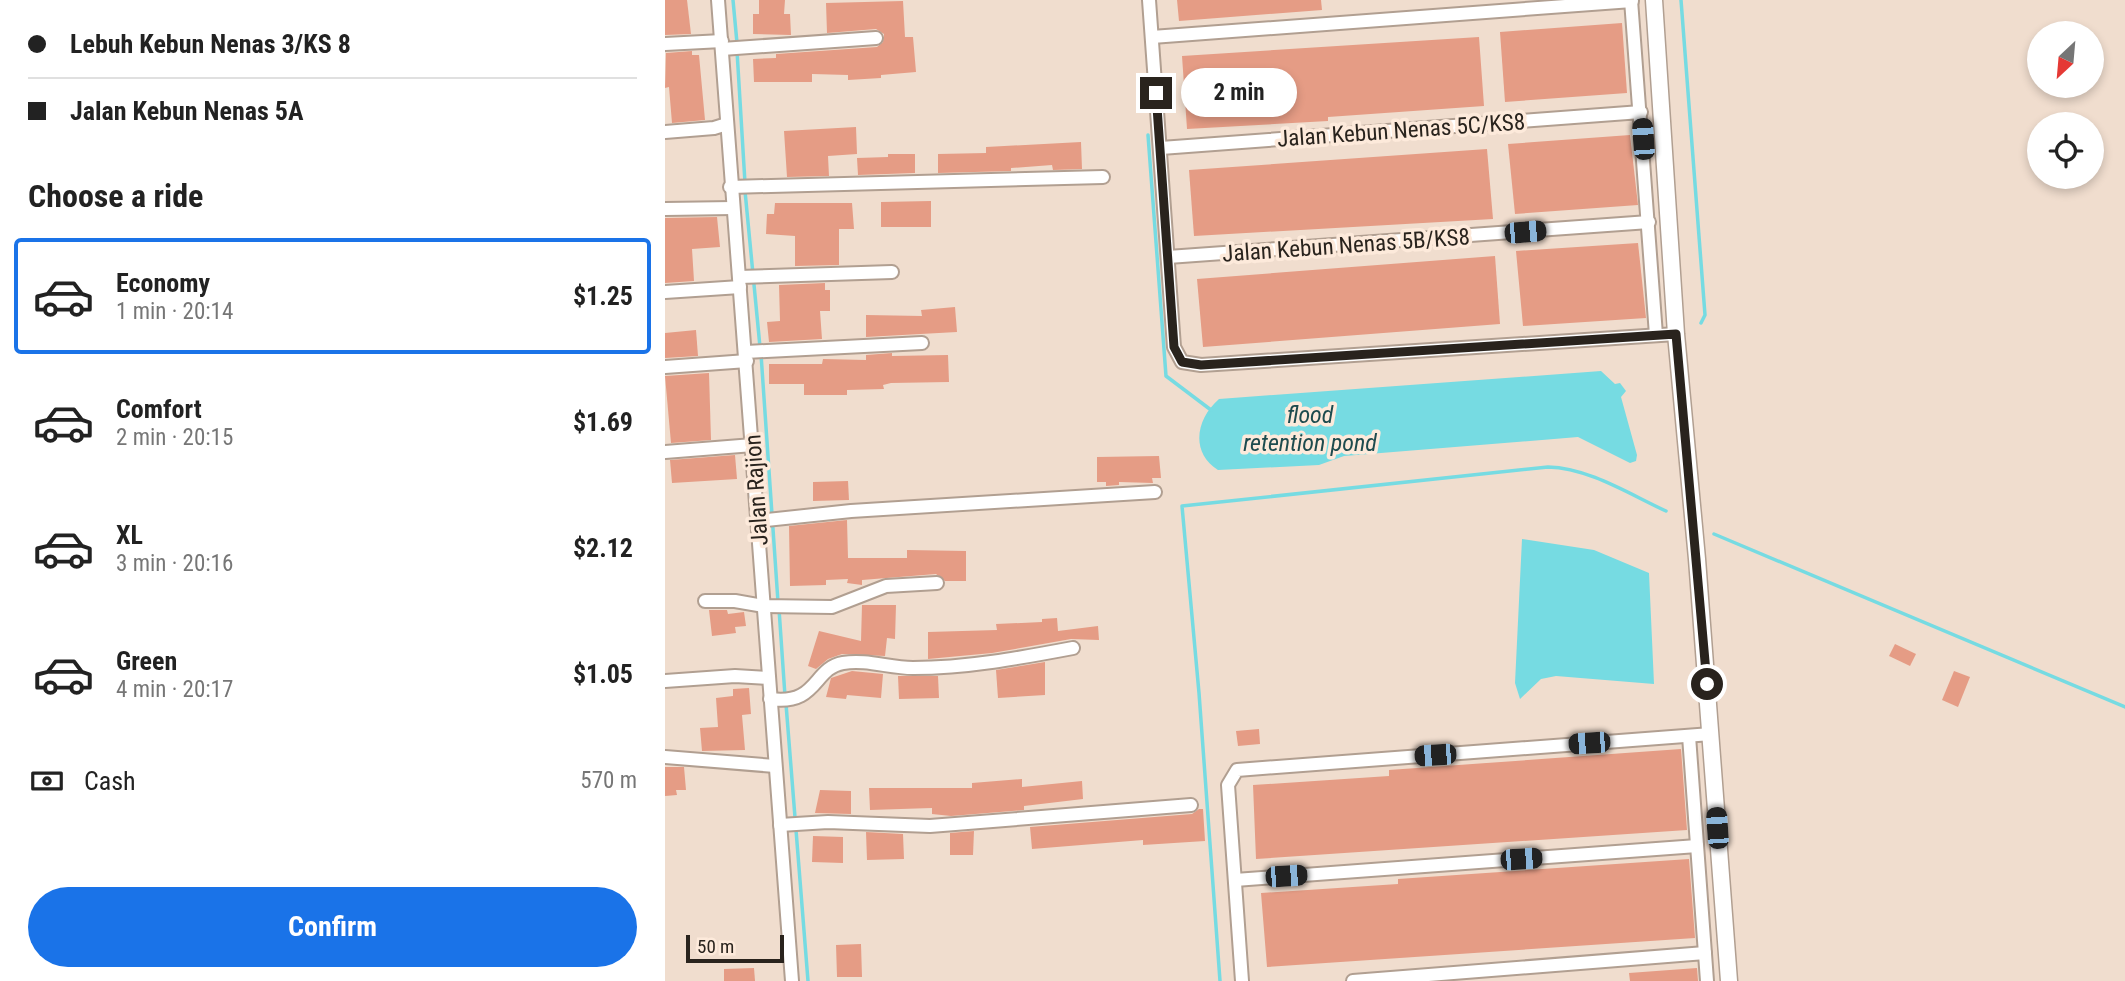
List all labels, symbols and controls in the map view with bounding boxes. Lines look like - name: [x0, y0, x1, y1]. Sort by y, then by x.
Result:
- north arrow: [2027, 21, 2103, 98]
- map controls: [2027, 21, 2104, 189]
- text: Lebuh Kebun Nenas 3/KS 8: [70, 29, 351, 59]
- callout: 2 min: [1181, 68, 1296, 118]
- route end: [1140, 77, 1172, 109]
- text: 2 min: [1213, 79, 1265, 106]
- text: Jalan Kebun Nenas 5A: [70, 96, 303, 126]
- street label: Jalan Kebun Nenas 5C/KS8: [1276, 108, 1526, 153]
- button: locate: [2027, 112, 2104, 189]
- car: [1632, 117, 1655, 161]
- text: Choose a ride: [28, 177, 203, 215]
- car: [1504, 220, 1547, 244]
- street label: Jalan Kebun Nenas 5B/KS8: [1221, 223, 1471, 268]
- icon: car: [32, 265, 95, 328]
- text: Economy: [116, 268, 210, 298]
- text: $1.25: [573, 281, 633, 311]
- text: 1 min · 20:14: [116, 298, 233, 325]
- icon: car: [32, 391, 95, 454]
- text: Comfort: [116, 394, 202, 424]
- water label: flood retention pond: [1243, 401, 1377, 457]
- text: $1.69: [573, 407, 633, 437]
- text: 2 min · 20:15: [116, 424, 233, 451]
- street label: Jalan Rajion: [739, 434, 774, 546]
- icon: car: [32, 517, 95, 580]
- text: XL: [116, 520, 143, 550]
- text: $2.12: [573, 533, 633, 563]
- text: 3 min · 20:16: [116, 550, 233, 577]
- icon: car: [32, 643, 95, 706]
- text: Green: [116, 646, 177, 676]
- text: $1.05: [573, 659, 633, 689]
- route start: [1691, 668, 1723, 700]
- text: 4 min · 20:17: [116, 676, 233, 703]
- car: [1568, 731, 1611, 755]
- car: [1414, 743, 1457, 767]
- icon: cash: [28, 762, 66, 800]
- text: Cash: [84, 766, 136, 796]
- text: 570 m: [580, 767, 637, 794]
- car: [1706, 806, 1729, 850]
- car: [1500, 847, 1543, 871]
- car: [1265, 864, 1308, 888]
- button: Confirm: [28, 887, 637, 967]
- scale bar: [686, 932, 784, 964]
- text: 50 m: [697, 935, 734, 958]

